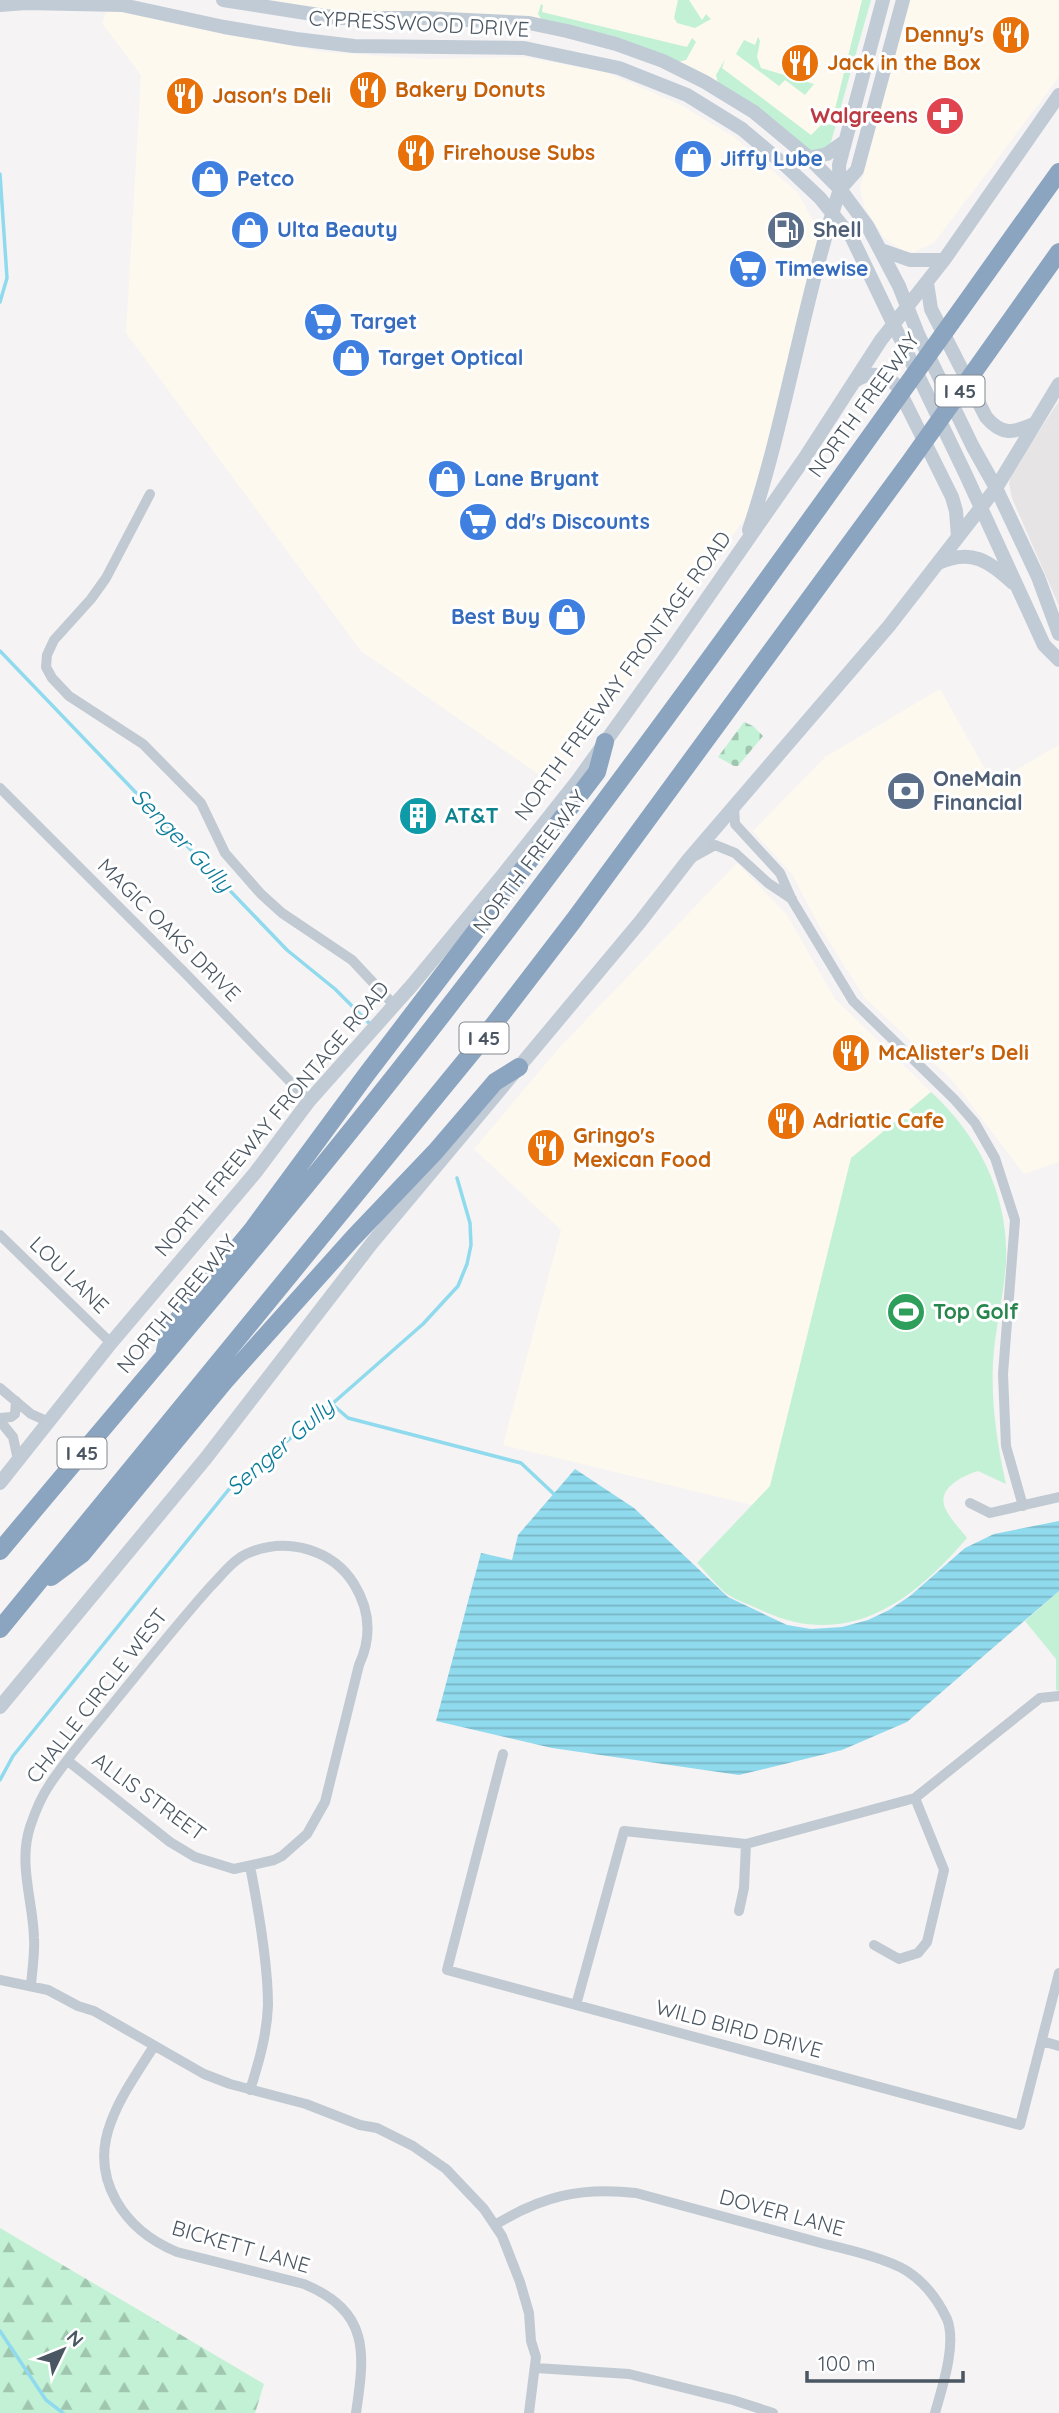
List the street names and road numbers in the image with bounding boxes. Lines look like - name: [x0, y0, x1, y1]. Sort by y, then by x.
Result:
- street label: CYPRESSWOOD DRIVE: [308, 4, 530, 42]
- street label: NORTH FREEWAY: [802, 327, 925, 482]
- road number: I 45: [936, 376, 984, 406]
- street label: NORTH FREEWAY FRONTAGE ROAD: [508, 526, 736, 825]
- street label: NORTH FREEWAY: [467, 784, 592, 938]
- street label: MAGIC OAKS DRIVE: [93, 852, 247, 1006]
- street label: NORTH FREEWAY FRONTAGE ROAD: [148, 975, 394, 1261]
- road number: I 45: [460, 1022, 508, 1054]
- street label: NORTH FREEWAY: [111, 1229, 242, 1378]
- street label: LOU LANE: [25, 1230, 115, 1318]
- road number: I 45: [57, 1438, 106, 1469]
- street label: CHALLE CIRCLE WEST: [20, 1603, 172, 1788]
- street label: ALLIS STREET: [88, 1746, 211, 1846]
- street label: WILD BIRD DRIVE: [653, 1993, 826, 2063]
- street label: DOVER LANE: [717, 2183, 848, 2241]
- street label: BICKETT LANE: [169, 2214, 313, 2278]

